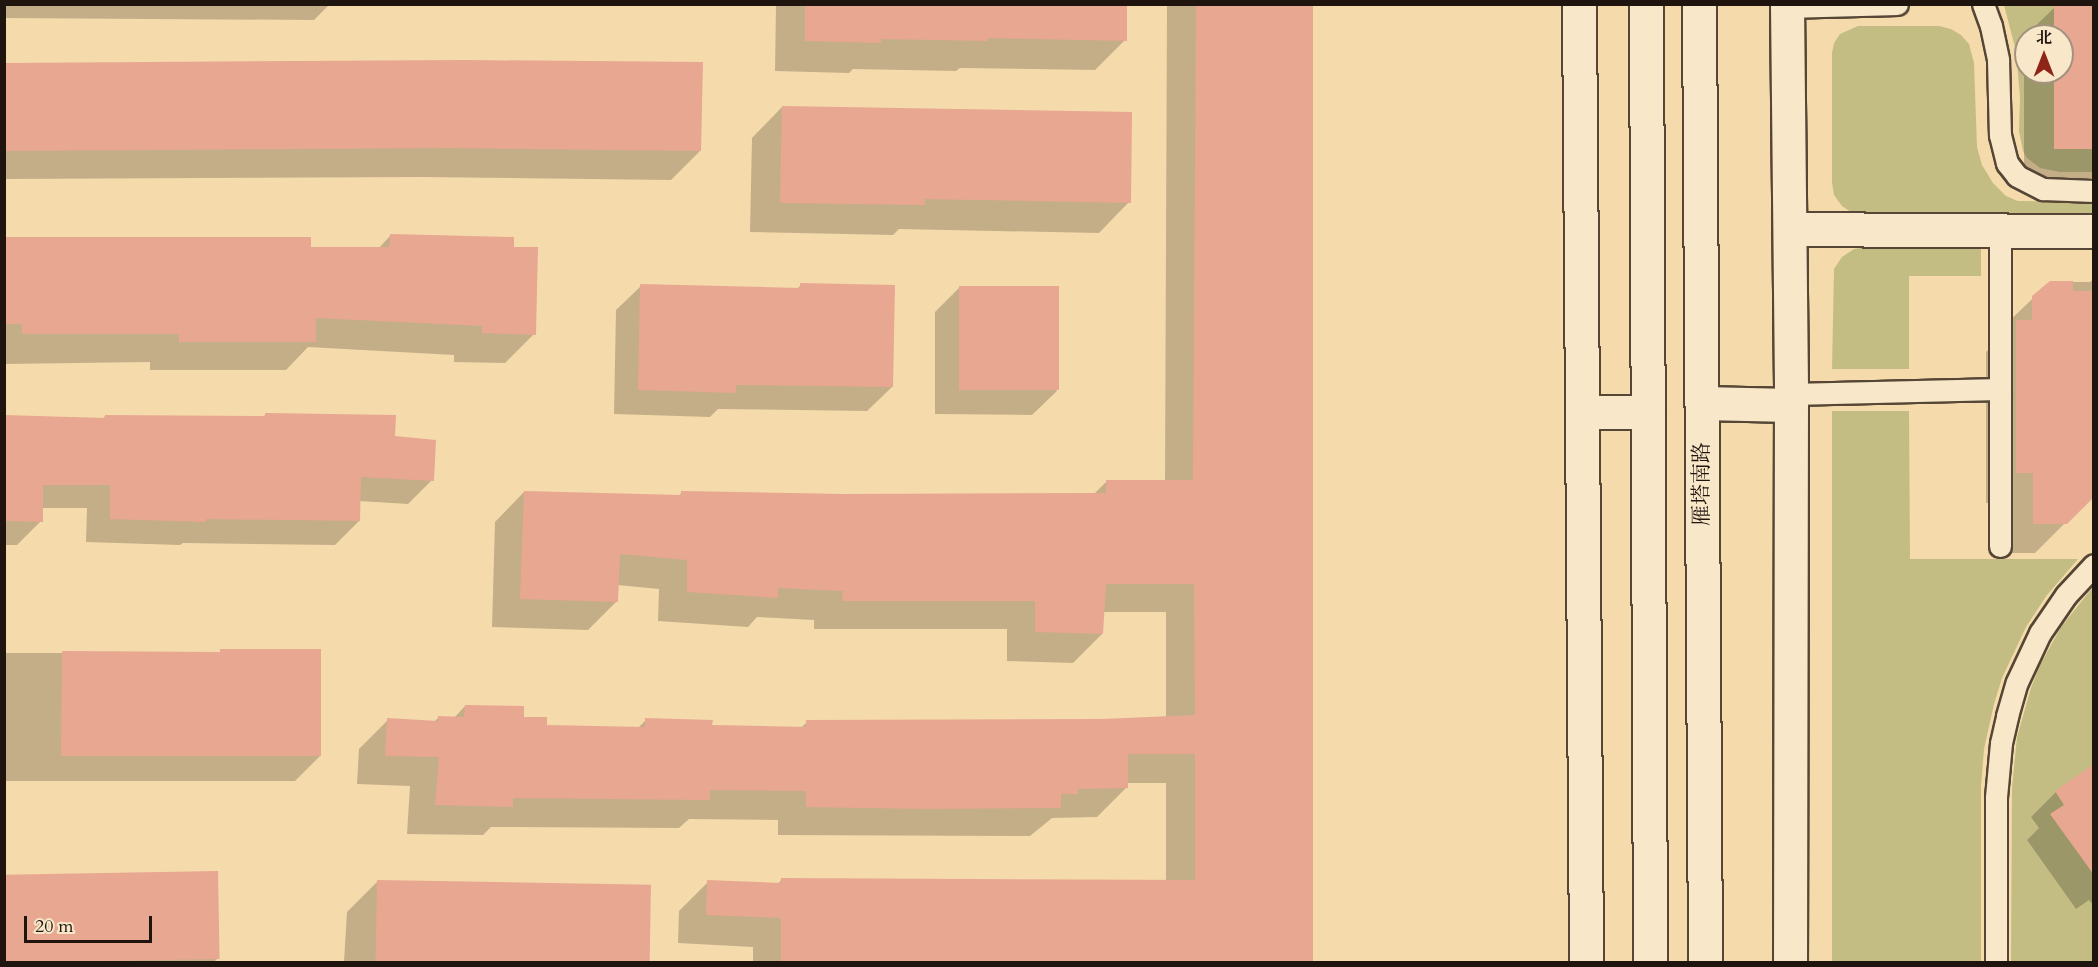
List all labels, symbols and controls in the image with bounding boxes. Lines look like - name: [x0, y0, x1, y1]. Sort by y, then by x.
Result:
- north arrow: [2014, 24, 2074, 84]
- text: 北: [2036, 27, 2052, 49]
- street label: 雁塔南路: [1689, 442, 1715, 526]
- scale bar: [27, 904, 154, 942]
- text: 20 m: [35, 914, 74, 939]

